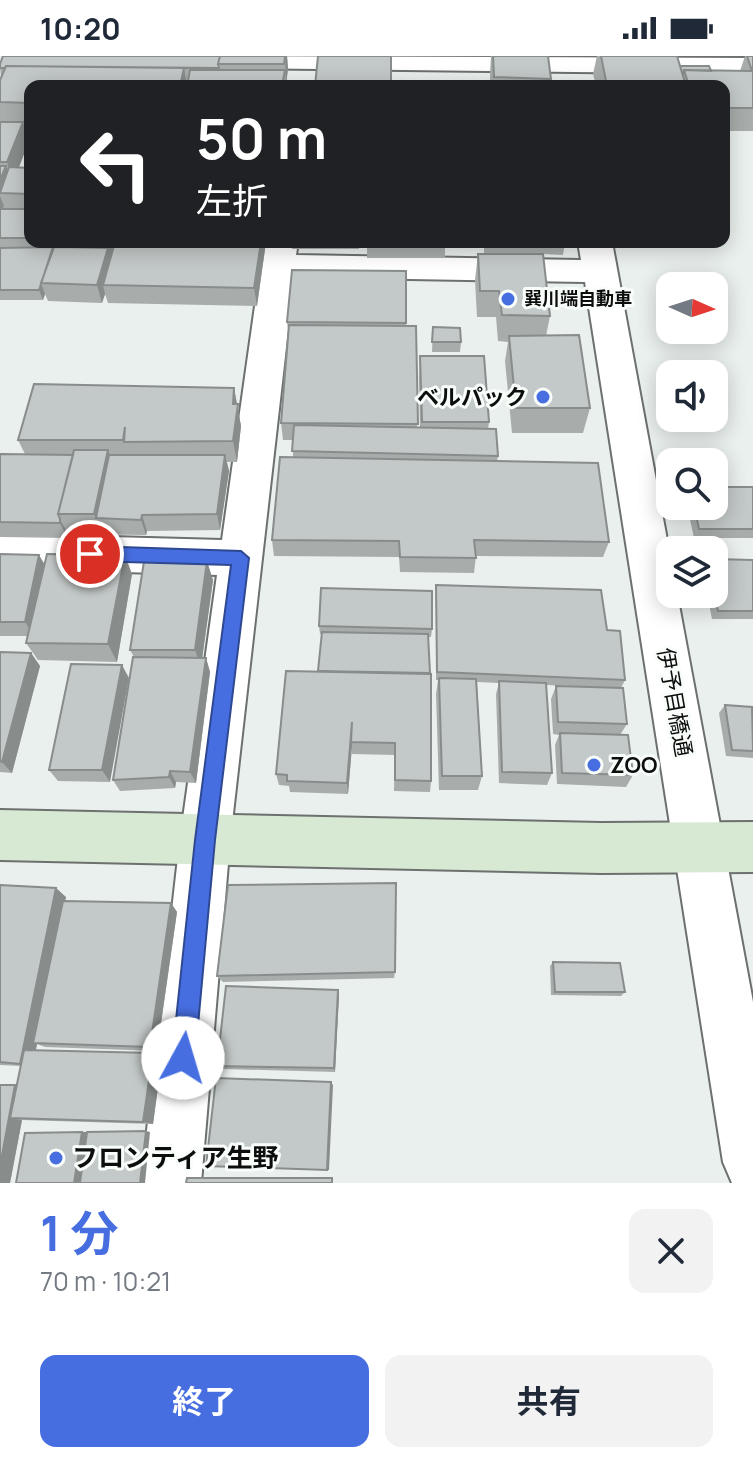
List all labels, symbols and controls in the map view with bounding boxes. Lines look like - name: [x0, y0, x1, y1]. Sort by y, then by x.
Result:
- text: 10:20: [40, 8, 121, 49]
- text: 50 m: [196, 99, 327, 176]
- icon: left: [64, 112, 168, 216]
- text: 左折: [196, 176, 268, 225]
- north arrow: [656, 272, 728, 344]
- map controls: [656, 272, 728, 608]
- place label: 巽川端自動車: [524, 286, 632, 310]
- marker: 巽川端自動車: [499, 290, 517, 308]
- button: sound: [656, 360, 728, 432]
- place label: ベルパック: [417, 382, 527, 412]
- marker: ベルパック: [534, 388, 552, 406]
- button: search: [656, 448, 728, 520]
- pin: [56, 520, 124, 588]
- icon: arrive: [68, 532, 112, 576]
- button: layers: [656, 536, 728, 608]
- street label: 伊予目橋通: [651, 645, 699, 759]
- place label: ZOO: [610, 750, 658, 780]
- marker: ZOO: [585, 756, 603, 774]
- position arrow: [141, 1016, 225, 1100]
- place label: フロンティア生野: [72, 1139, 278, 1175]
- marker: フロンティア生野: [47, 1149, 65, 1167]
- text: 1 分: [40, 1200, 119, 1265]
- button: close: [629, 1209, 713, 1293]
- text: 70 m · 10:21: [40, 1263, 171, 1299]
- button: 終了: [40, 1355, 369, 1447]
- button: 共有: [385, 1355, 713, 1447]

